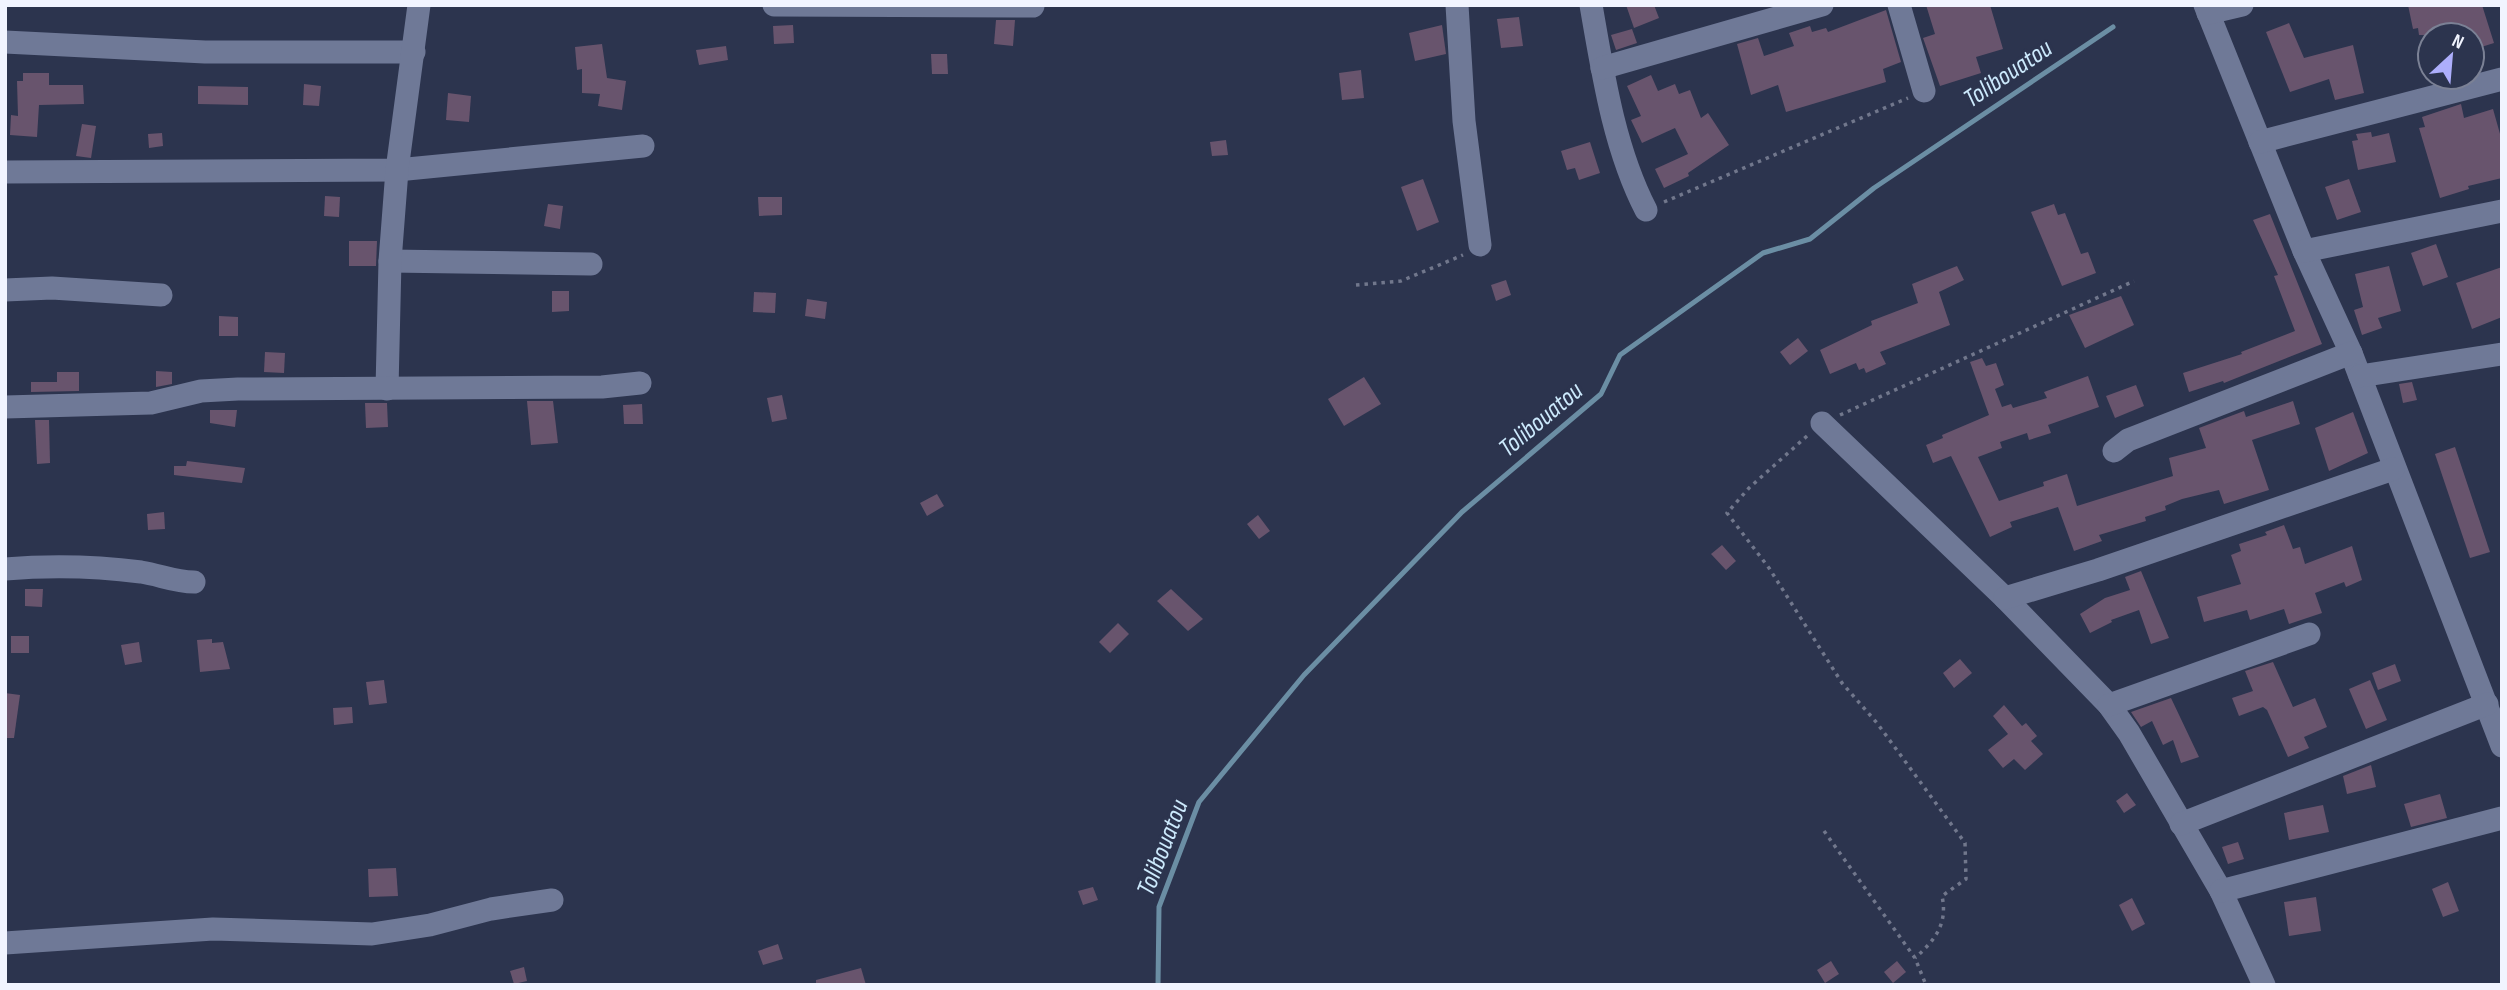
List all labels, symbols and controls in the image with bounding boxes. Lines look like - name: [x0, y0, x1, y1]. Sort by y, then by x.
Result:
- north arrow: [2416, 21, 2486, 91]
- text: N: [2448, 30, 2467, 55]
- water label: Tolibouatou: [1958, 33, 2059, 115]
- water label: Tolibouatou: [1493, 376, 1590, 464]
- water label: Tolibouatou: [1131, 795, 1196, 900]

